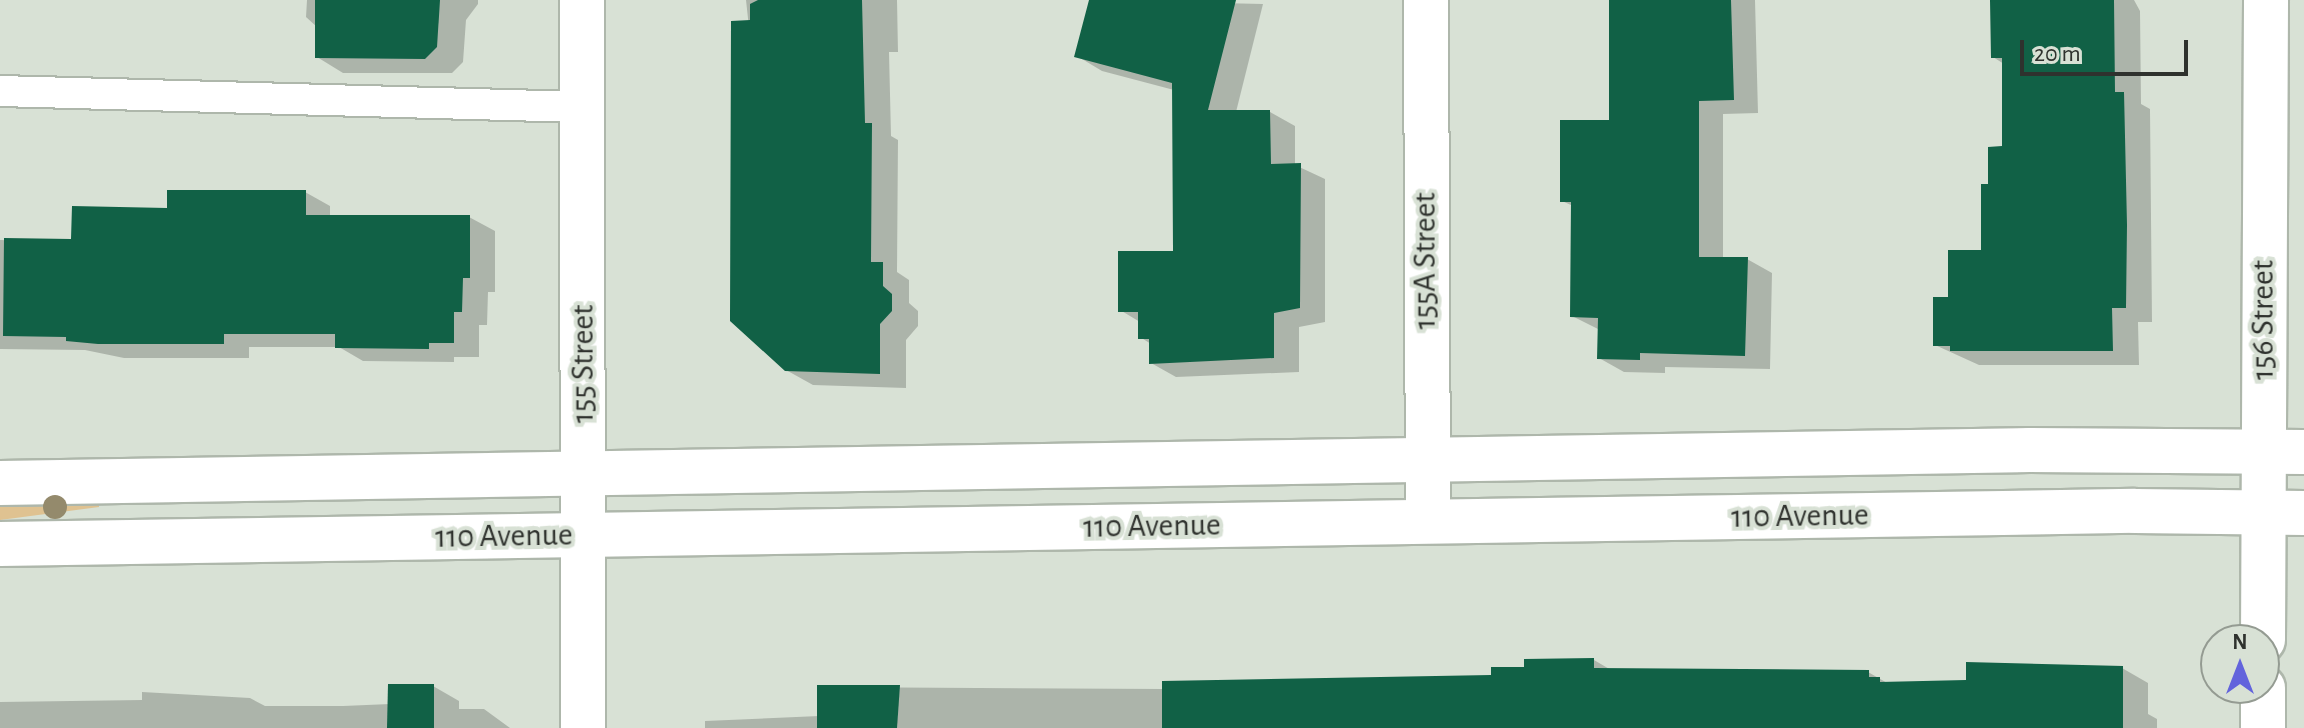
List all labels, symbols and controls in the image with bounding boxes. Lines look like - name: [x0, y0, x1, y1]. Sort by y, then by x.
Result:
- scale bar: [2024, 24, 2192, 74]
- text: 20 m: [2034, 42, 2081, 66]
- street label: 155A Street: [1406, 193, 1444, 329]
- street label: 156 Street: [2244, 260, 2282, 380]
- street label: 155 Street: [564, 305, 602, 423]
- street label: 110 Avenue: [1731, 496, 1869, 536]
- street label: 110 Avenue: [1083, 506, 1221, 546]
- street label: 110 Avenue: [435, 516, 573, 556]
- north arrow: [2200, 624, 2280, 704]
- text: N: [2232, 631, 2248, 653]

